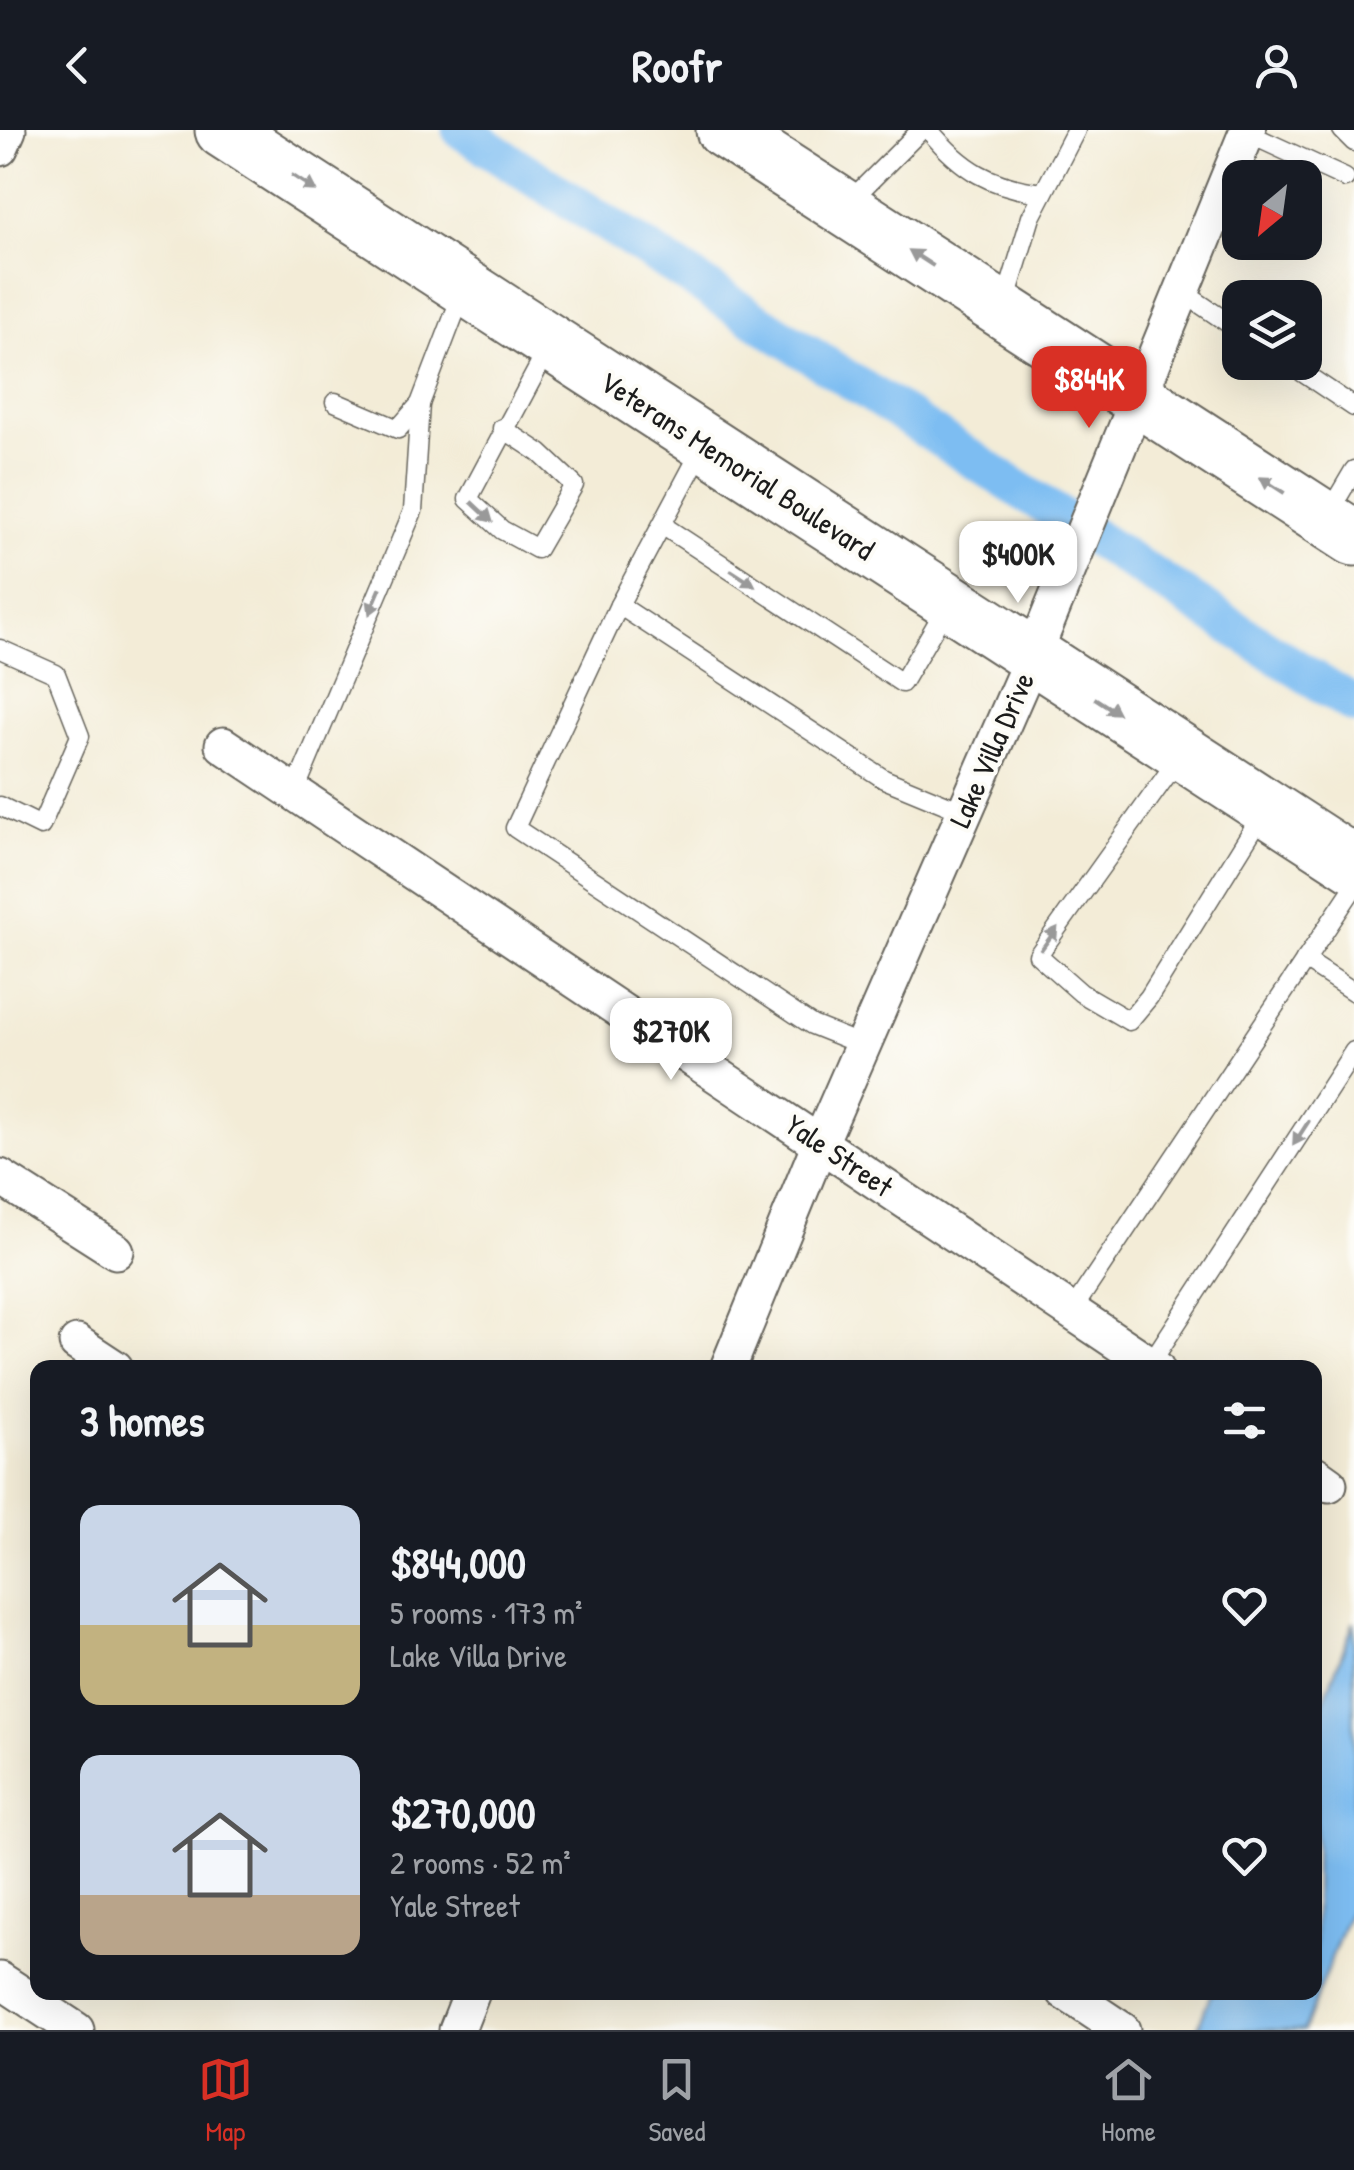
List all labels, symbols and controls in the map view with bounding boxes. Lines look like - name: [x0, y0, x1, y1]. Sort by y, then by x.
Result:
- text: Roofr: [632, 35, 722, 96]
- icon: back: [50, 38, 105, 93]
- icon: person: [1249, 38, 1304, 93]
- north arrow: [1222, 160, 1322, 260]
- map controls: [1222, 160, 1322, 380]
- one-way arrow: [291, 174, 318, 192]
- one-way arrow: [907, 249, 934, 267]
- button: layers: [1222, 280, 1322, 380]
- pin: $844K: [1019, 346, 1159, 431]
- text: $844K: [1054, 357, 1124, 400]
- street label: Veterans Memorial Boulevard: [593, 361, 883, 569]
- one-way arrow: [1258, 477, 1286, 494]
- one-way arrow: [470, 500, 494, 523]
- pin: $400K: [948, 521, 1088, 606]
- text: $400K: [981, 532, 1055, 575]
- one-way arrow: [730, 569, 757, 587]
- one-way arrow: [367, 586, 383, 616]
- street label: Lake Villa Drive: [939, 666, 1043, 833]
- one-way arrow: [1093, 696, 1121, 714]
- one-way arrow: [1039, 926, 1058, 952]
- pin: $270K: [601, 998, 741, 1083]
- text: $270K: [632, 1009, 710, 1052]
- street label: Yale Street: [778, 1105, 902, 1206]
- one-way arrow: [1292, 1119, 1310, 1147]
- text: 3 homes: [80, 1392, 205, 1449]
- icon: filters: [1217, 1393, 1272, 1448]
- text: $844,000: [390, 1534, 526, 1591]
- icon: home: [160, 1545, 280, 1665]
- icon: heart: [1217, 1578, 1272, 1633]
- text: 5 rooms · 173 m²: [390, 1591, 582, 1634]
- text: Lake Villa Drive: [390, 1634, 567, 1677]
- text: $270,000: [390, 1784, 536, 1841]
- icon: home: [160, 1795, 280, 1915]
- icon: heart: [1217, 1828, 1272, 1883]
- text: 2 rooms · 52 m²: [390, 1841, 571, 1884]
- text: Yale Street: [390, 1884, 520, 1927]
- tab: Map: [198, 2052, 253, 2150]
- tab: Saved: [648, 2052, 706, 2150]
- tab: Home: [1101, 2052, 1156, 2150]

